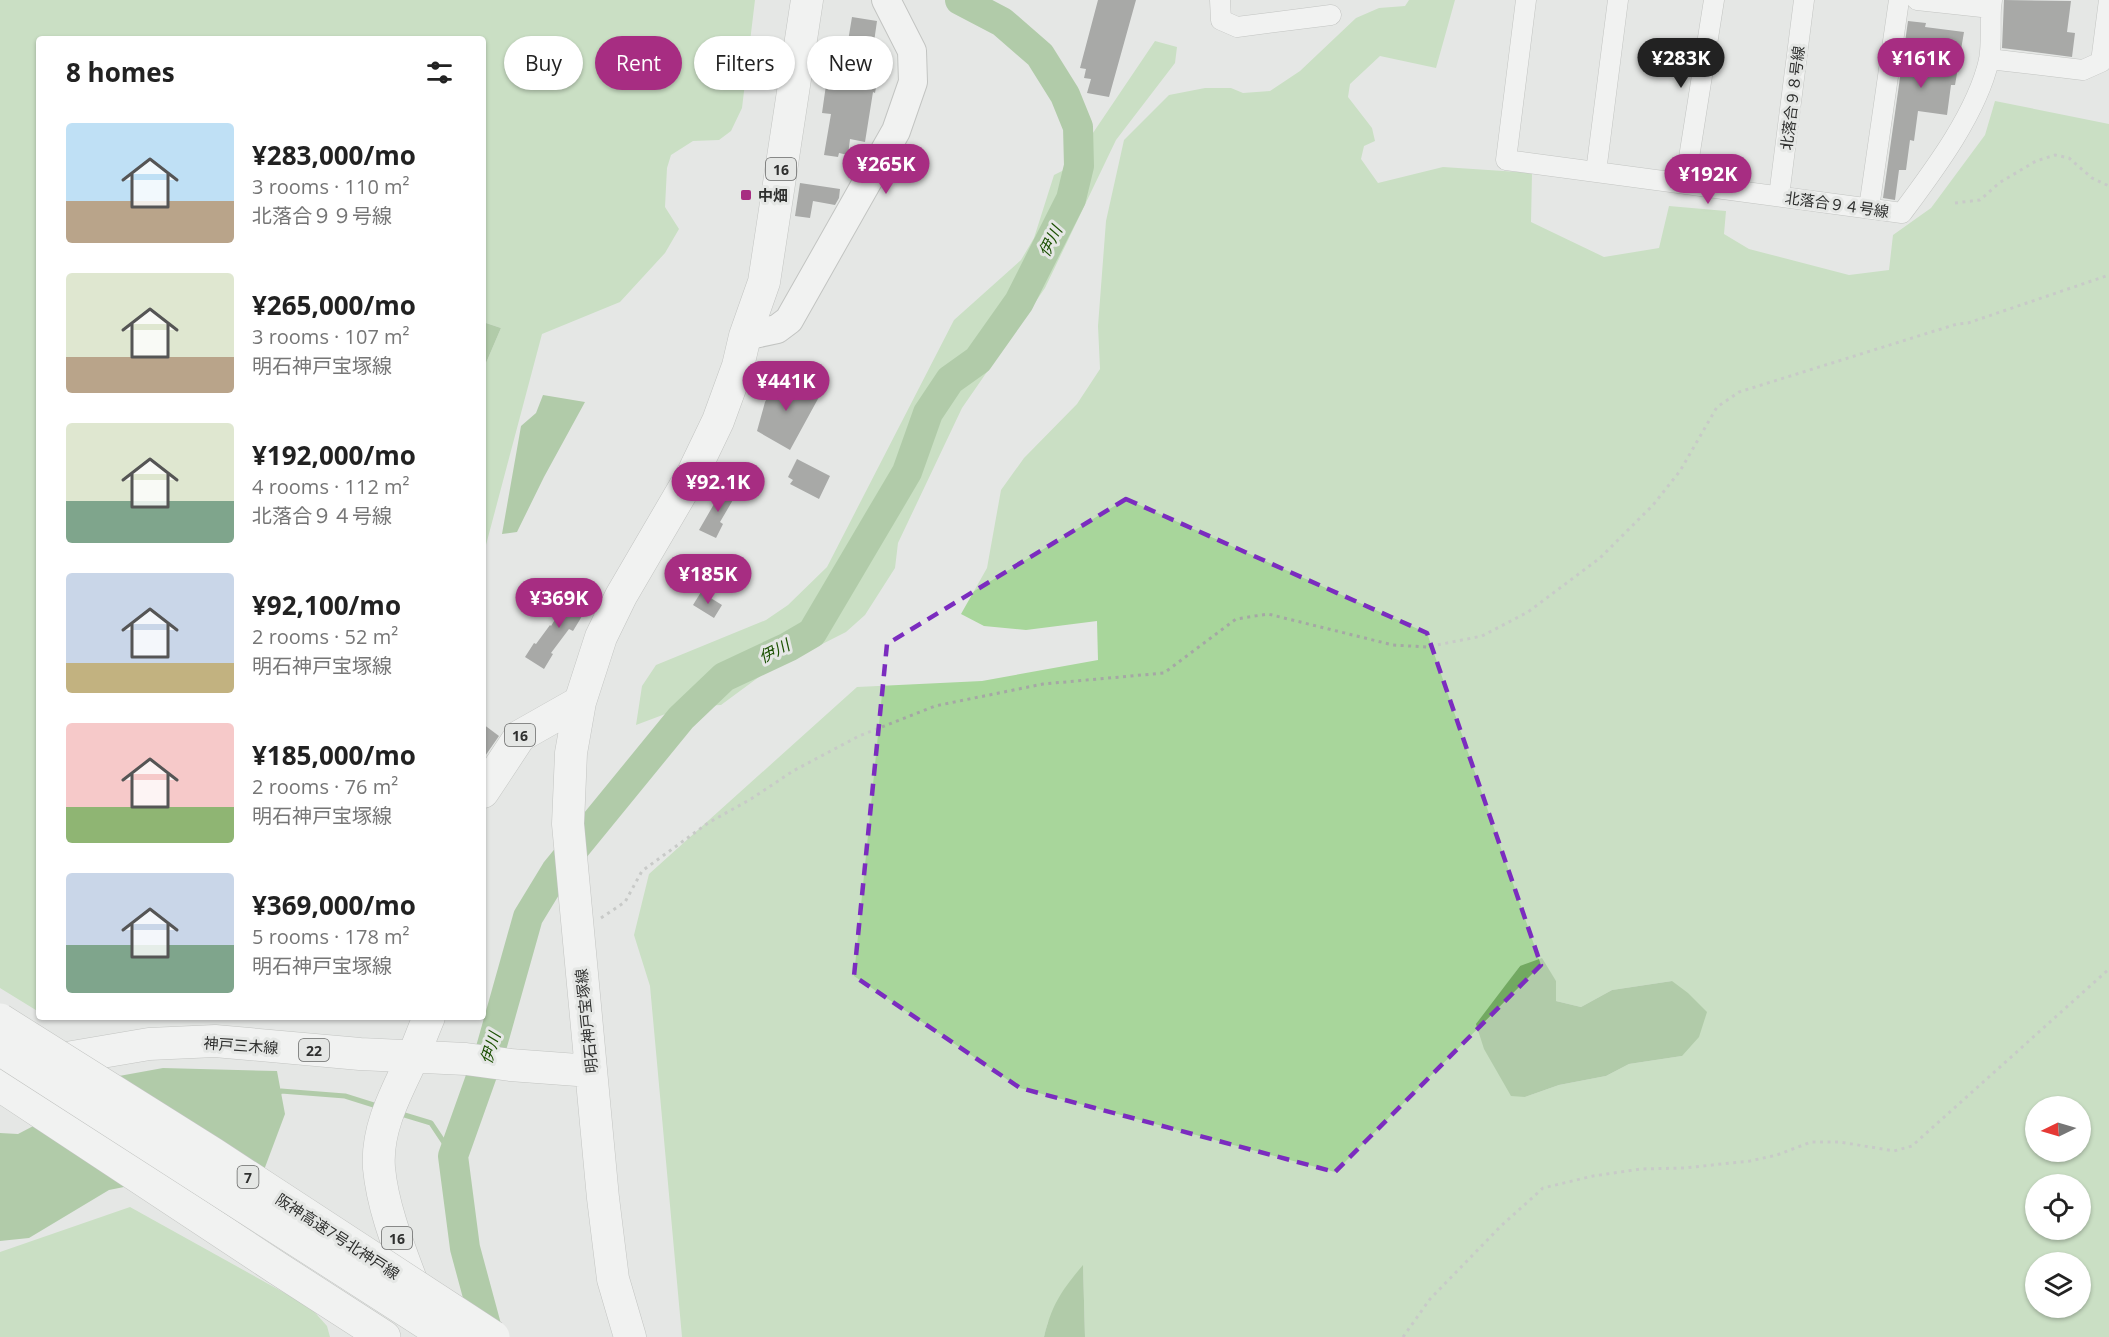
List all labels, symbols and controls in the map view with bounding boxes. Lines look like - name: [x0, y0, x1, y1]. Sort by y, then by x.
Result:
- chip: Buy: [504, 36, 583, 90]
- chip: Rent: [595, 36, 682, 90]
- chip: Filters: [694, 36, 795, 90]
- chip: New: [807, 36, 893, 90]
- pin: ¥283K: [1639, 38, 1723, 89]
- pin: ¥161K: [1879, 38, 1963, 89]
- text: ¥283K: [1651, 44, 1711, 71]
- text: ¥161K: [1891, 44, 1951, 71]
- street label: 北落合９８号線: [1776, 45, 1808, 151]
- text: 8 homes: [66, 54, 175, 90]
- icon: filters: [423, 56, 456, 89]
- text: ¥283,000/mo: [252, 137, 416, 173]
- pin: ¥265K: [844, 144, 928, 195]
- icon: home: [114, 147, 186, 219]
- text: ¥265K: [856, 150, 916, 177]
- pin: ¥192K: [1666, 154, 1750, 205]
- road number: 16: [766, 158, 796, 180]
- text: ¥192K: [1678, 160, 1738, 187]
- text: 3 rooms · 110 m²: [252, 173, 410, 200]
- place label: 中畑: [758, 185, 788, 205]
- street label: 北落合９４号線: [1784, 187, 1890, 221]
- marker: 中畑: [739, 188, 753, 202]
- text: 北落合９９号線: [252, 202, 392, 229]
- water label: 伊川: [1033, 220, 1068, 260]
- text: ¥265,000/mo: [252, 287, 416, 323]
- icon: home: [114, 297, 186, 369]
- text: 3 rooms · 107 m²: [252, 323, 410, 350]
- text: 明石神戸宝塚線: [252, 352, 392, 379]
- pin: ¥441K: [744, 361, 828, 412]
- text: ¥441K: [756, 367, 816, 394]
- text: ¥192,000/mo: [252, 437, 416, 473]
- icon: home: [114, 447, 186, 519]
- pin: ¥92.1K: [669, 462, 767, 513]
- text: ¥92.1K: [686, 468, 750, 495]
- text: 4 rooms · 112 m²: [252, 473, 410, 500]
- text: 北落合９４号線: [252, 502, 392, 529]
- pin: ¥185K: [666, 554, 750, 605]
- text: ¥185K: [678, 560, 738, 587]
- pin: ¥369K: [517, 578, 601, 629]
- text: ¥369K: [529, 584, 589, 611]
- text: ¥92,100/mo: [252, 587, 401, 623]
- icon: home: [114, 597, 186, 669]
- text: 2 rooms · 52 m²: [252, 623, 398, 650]
- water label: 伊川: [755, 633, 795, 668]
- text: 明石神戸宝塚線: [252, 652, 392, 679]
- road number: 16: [505, 724, 535, 746]
- text: ¥185,000/mo: [252, 737, 416, 773]
- icon: home: [114, 747, 186, 819]
- text: 2 rooms · 76 m²: [252, 773, 398, 800]
- text: 明石神戸宝塚線: [252, 802, 392, 829]
- text: ¥369,000/mo: [252, 887, 416, 923]
- icon: home: [114, 897, 186, 969]
- text: 5 rooms · 178 m²: [252, 923, 410, 950]
- text: 明石神戸宝塚線: [252, 952, 392, 979]
- street label: 明石神戸宝塚線: [571, 968, 601, 1074]
- water label: 伊川: [475, 1028, 506, 1067]
- street label: 神戸三木線: [203, 1032, 279, 1058]
- road number: 22: [299, 1039, 329, 1061]
- north arrow: [2025, 1096, 2091, 1162]
- map controls: [2025, 1096, 2091, 1318]
- road number: 7: [238, 1166, 258, 1188]
- button: locate: [2025, 1174, 2091, 1240]
- street label: 阪神高速7号北神戸線: [272, 1189, 404, 1283]
- road number: 16: [382, 1227, 412, 1249]
- button: layers: [2025, 1252, 2091, 1318]

